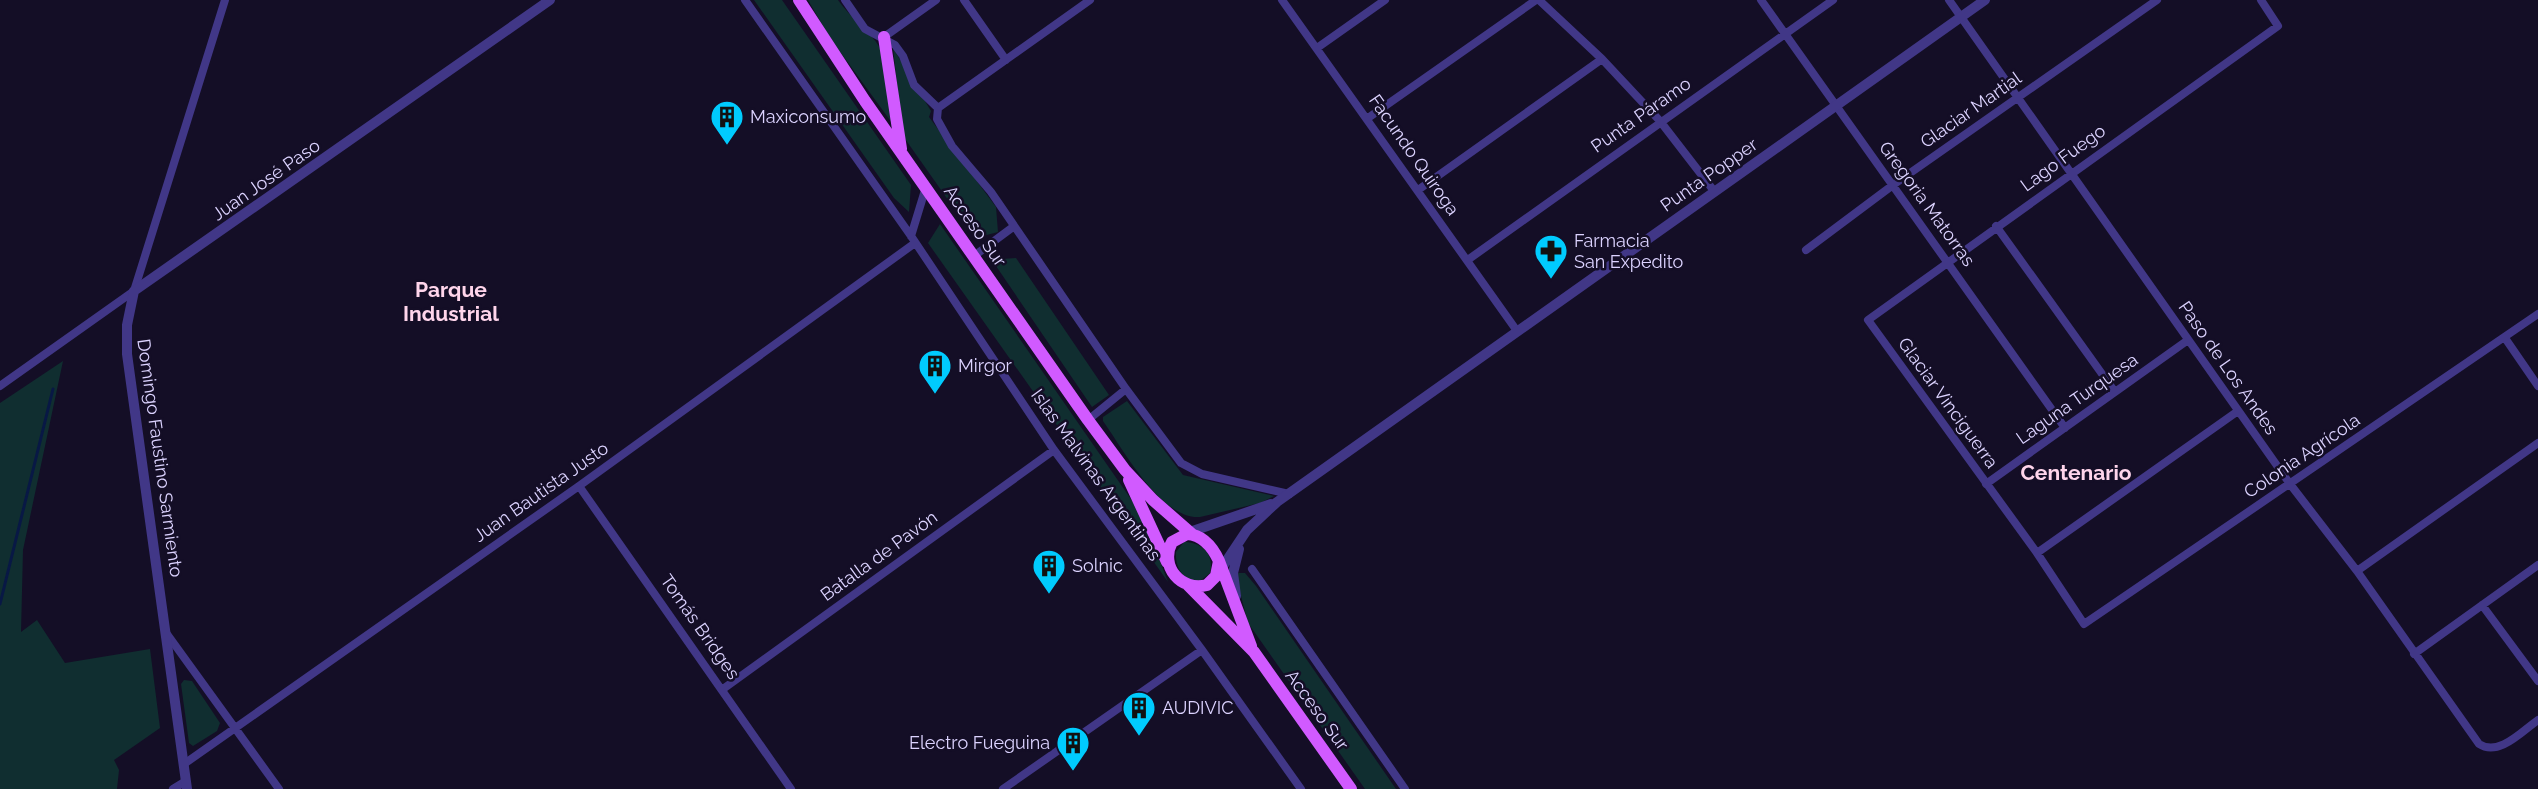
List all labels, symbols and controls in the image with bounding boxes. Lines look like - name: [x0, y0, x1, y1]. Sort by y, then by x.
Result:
- street label: Glaciar Martial: [1916, 67, 2025, 152]
- street label: Punta Páramo: [1587, 72, 1695, 157]
- street label: Facundo Quiroga: [1365, 90, 1464, 219]
- building icon: Maxiconsumo: [709, 99, 745, 146]
- place label: Maxiconsumo: [750, 106, 866, 127]
- street label: Lago Fuego: [2016, 120, 2109, 195]
- street label: Punta Popper: [1656, 133, 1762, 216]
- street label: Juan José Paso: [208, 134, 324, 225]
- street label: Gregoria Matorras: [1875, 137, 1980, 270]
- street label: Acceso Sur: [940, 181, 1011, 271]
- place label: Farmacia San Expedito: [1574, 230, 1684, 272]
- pharmacy icon: Farmacia San Expedito: [1533, 233, 1569, 280]
- district label: Parque Industrial: [403, 277, 499, 326]
- street label: Paso de Los Andes: [2174, 297, 2283, 439]
- street label: Glaciar Vinciguerra: [1894, 333, 2003, 472]
- street label: Domingo Faustino Sarmiento: [133, 337, 188, 579]
- building icon: Mirgor: [917, 348, 953, 395]
- street label: Laguna Turquesa: [2012, 349, 2142, 448]
- place label: Mirgor: [958, 355, 1013, 376]
- street label: Islas Malvinas Argentinas: [1027, 385, 1166, 565]
- street label: Colonia Agrícola: [2240, 409, 2364, 502]
- street label: Juan Bautista Justo: [469, 437, 612, 546]
- district label: Centenario: [2020, 460, 2132, 485]
- street label: Batalla de Pavón: [816, 506, 941, 605]
- building icon: Solnic: [1031, 548, 1067, 595]
- place label: Solnic: [1072, 555, 1123, 576]
- street label: Tomás Bridges: [656, 570, 744, 683]
- street label: Acceso Sur: [1281, 666, 1354, 754]
- building icon: AUDIVIC: [1121, 690, 1157, 737]
- place label: AUDIVIC: [1162, 697, 1234, 718]
- building icon: Electro Fueguina: [1055, 725, 1091, 772]
- place label: Electro Fueguina: [909, 732, 1050, 753]

